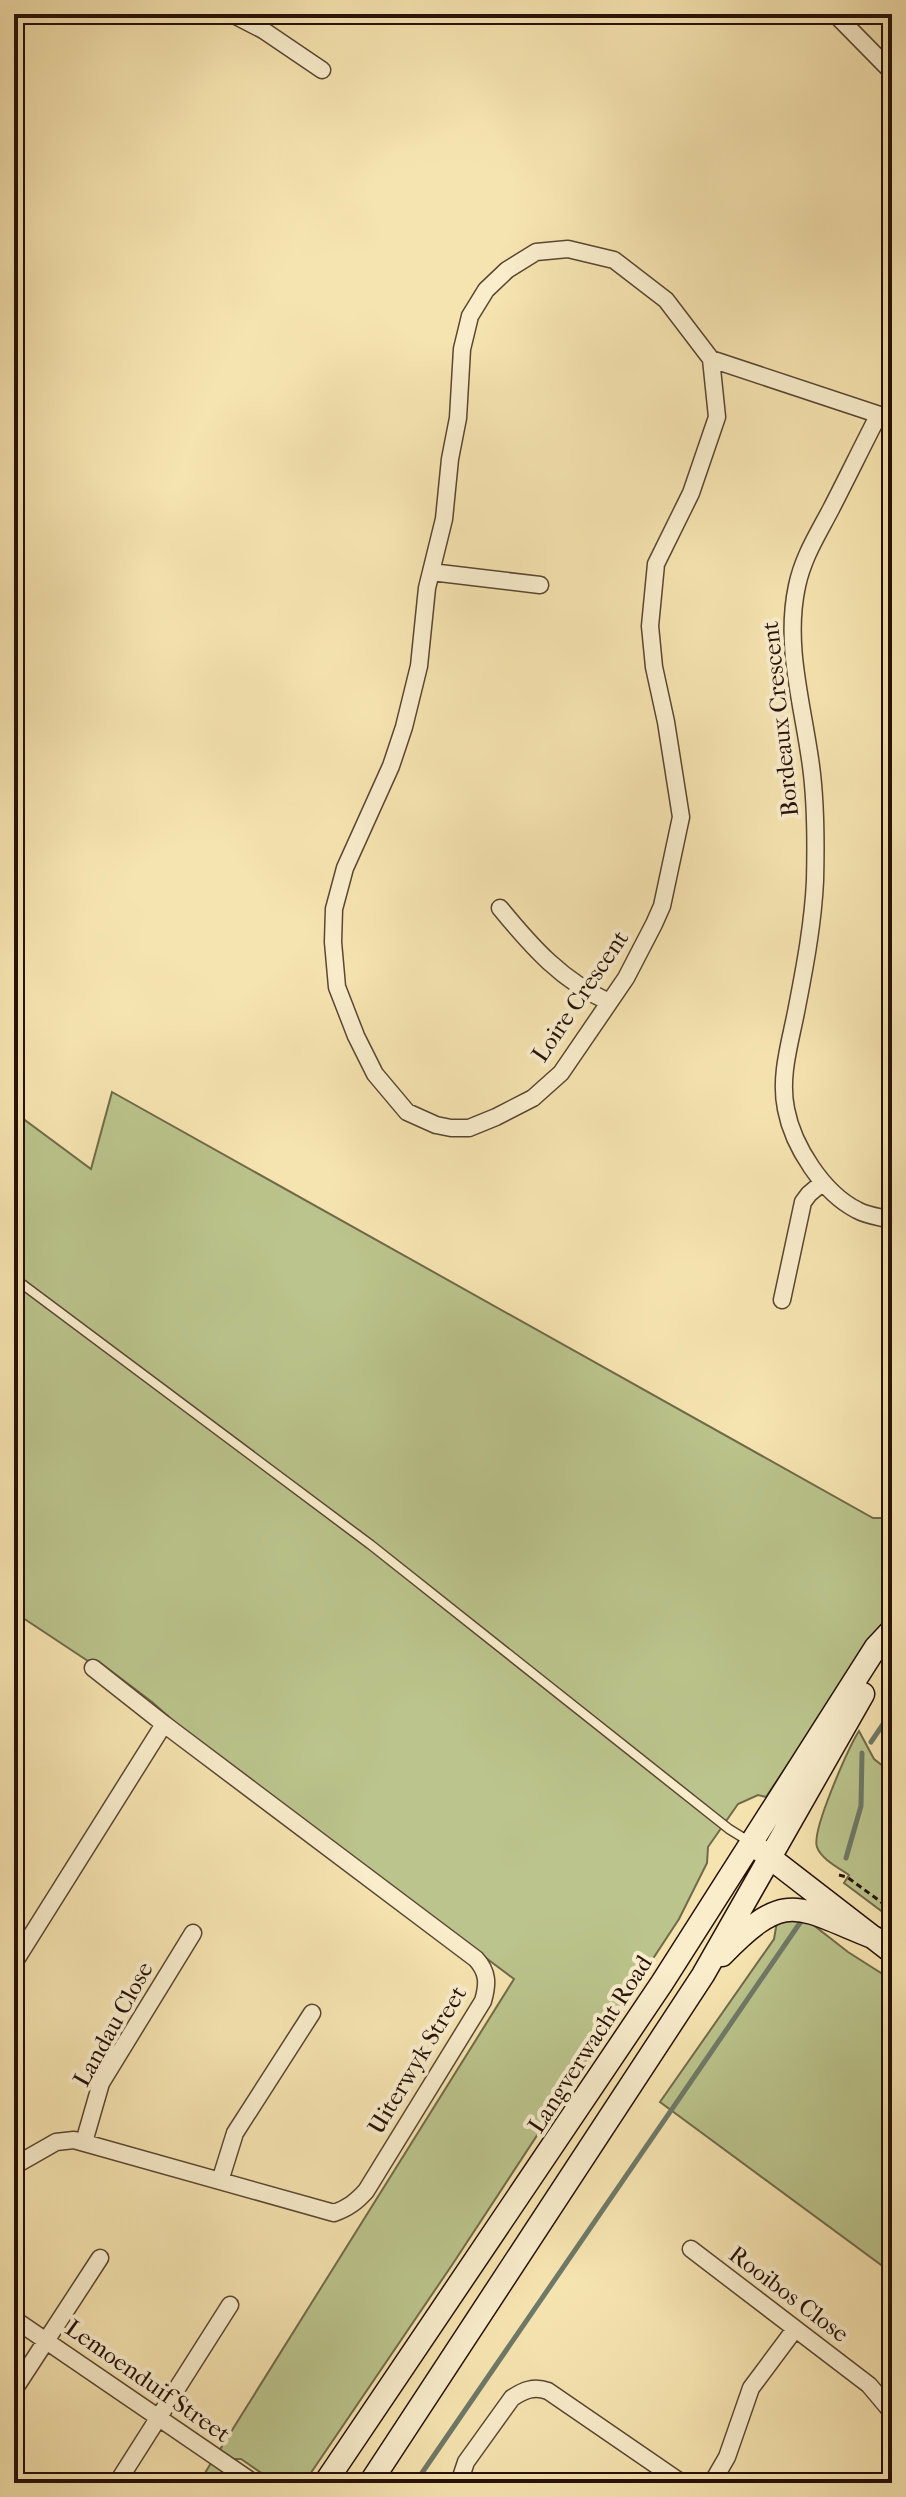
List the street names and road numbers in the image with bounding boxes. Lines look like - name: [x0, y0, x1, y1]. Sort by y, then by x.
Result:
- street label: Bordeaux Crescent: [756, 619, 804, 818]
- street label: Loire Crescent: [526, 925, 634, 1067]
- street label: Langverwacht Road: [522, 1949, 658, 2138]
- street label: Landau Close: [67, 1957, 159, 2091]
- street label: Uiterwyk Street: [362, 1981, 472, 2139]
- street label: Rooibos Close: [724, 2240, 854, 2348]
- street label: Lemoenduif Street: [60, 2314, 236, 2448]

